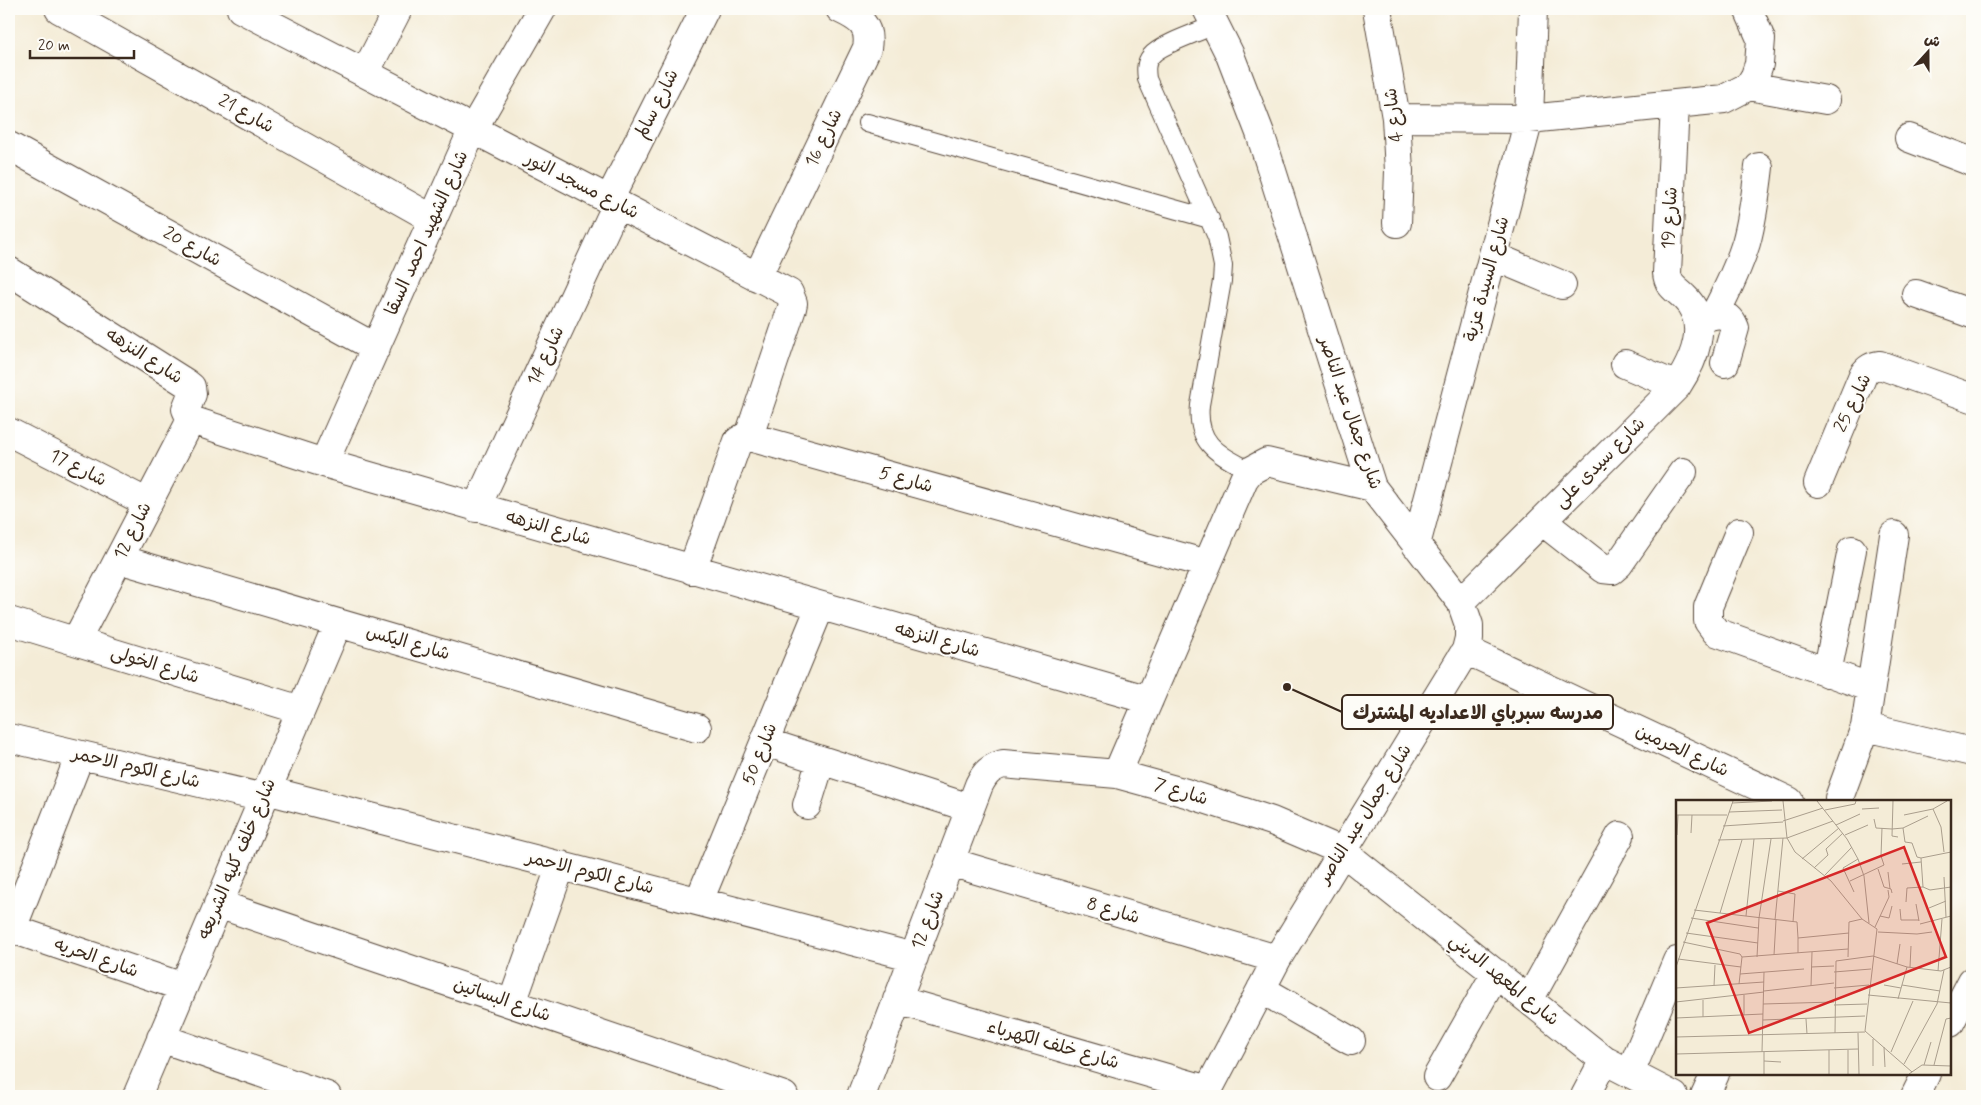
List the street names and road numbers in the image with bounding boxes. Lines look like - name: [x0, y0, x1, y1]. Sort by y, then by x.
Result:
- street label: شارع سالم: [629, 65, 686, 143]
- street label: شارع 4: [1379, 87, 1409, 143]
- street label: شارع 21: [214, 89, 278, 139]
- street label: شارع 16: [800, 105, 848, 171]
- street label: شارع مسجد النور: [519, 146, 643, 225]
- street label: شارع الشهيد احمد السقا: [380, 147, 474, 319]
- street label: شارع 19: [1656, 186, 1684, 250]
- street label: شارع السيدة عزبة: [1459, 214, 1515, 344]
- street label: شارع 20: [159, 221, 225, 273]
- street label: شارع النزهه: [101, 322, 187, 390]
- street label: شارع 14: [522, 322, 570, 390]
- street label: شارع جمال عبد الناصر: [1312, 331, 1387, 493]
- street label: شارع 25: [1829, 370, 1877, 436]
- street label: شارع سيدى على: [1549, 412, 1651, 514]
- street label: شارع 17: [45, 443, 111, 493]
- street label: شارع 5: [876, 461, 936, 499]
- street label: شارع 12: [108, 498, 158, 564]
- street label: شارع النزهه: [503, 504, 593, 552]
- street label: شارع النزهه: [892, 616, 982, 664]
- street label: شارع اليكس: [363, 620, 453, 666]
- street label: شارع الخولى: [108, 640, 202, 690]
- street label: شارع 50: [737, 719, 783, 789]
- street label: شارع الحرمين: [1631, 719, 1733, 783]
- street label: شارع جمال عبد الناصر: [1311, 740, 1418, 890]
- street label: شارع الكوم الاحمر: [67, 741, 202, 795]
- street label: شارع 7: [1151, 773, 1211, 811]
- street label: شارع خلف كليه الشريعه: [192, 775, 282, 943]
- street label: شارع الكوم الاحمر: [521, 845, 656, 901]
- street label: شارع 12: [906, 887, 950, 953]
- street label: شارع 8: [1084, 892, 1142, 930]
- street label: شارع المعهد الديني: [1442, 928, 1564, 1034]
- street label: شارع الحريه: [51, 932, 141, 984]
- street label: شارع البساتين: [450, 972, 554, 1028]
- street label: شارع خلف الكهرباء: [984, 1015, 1122, 1075]

